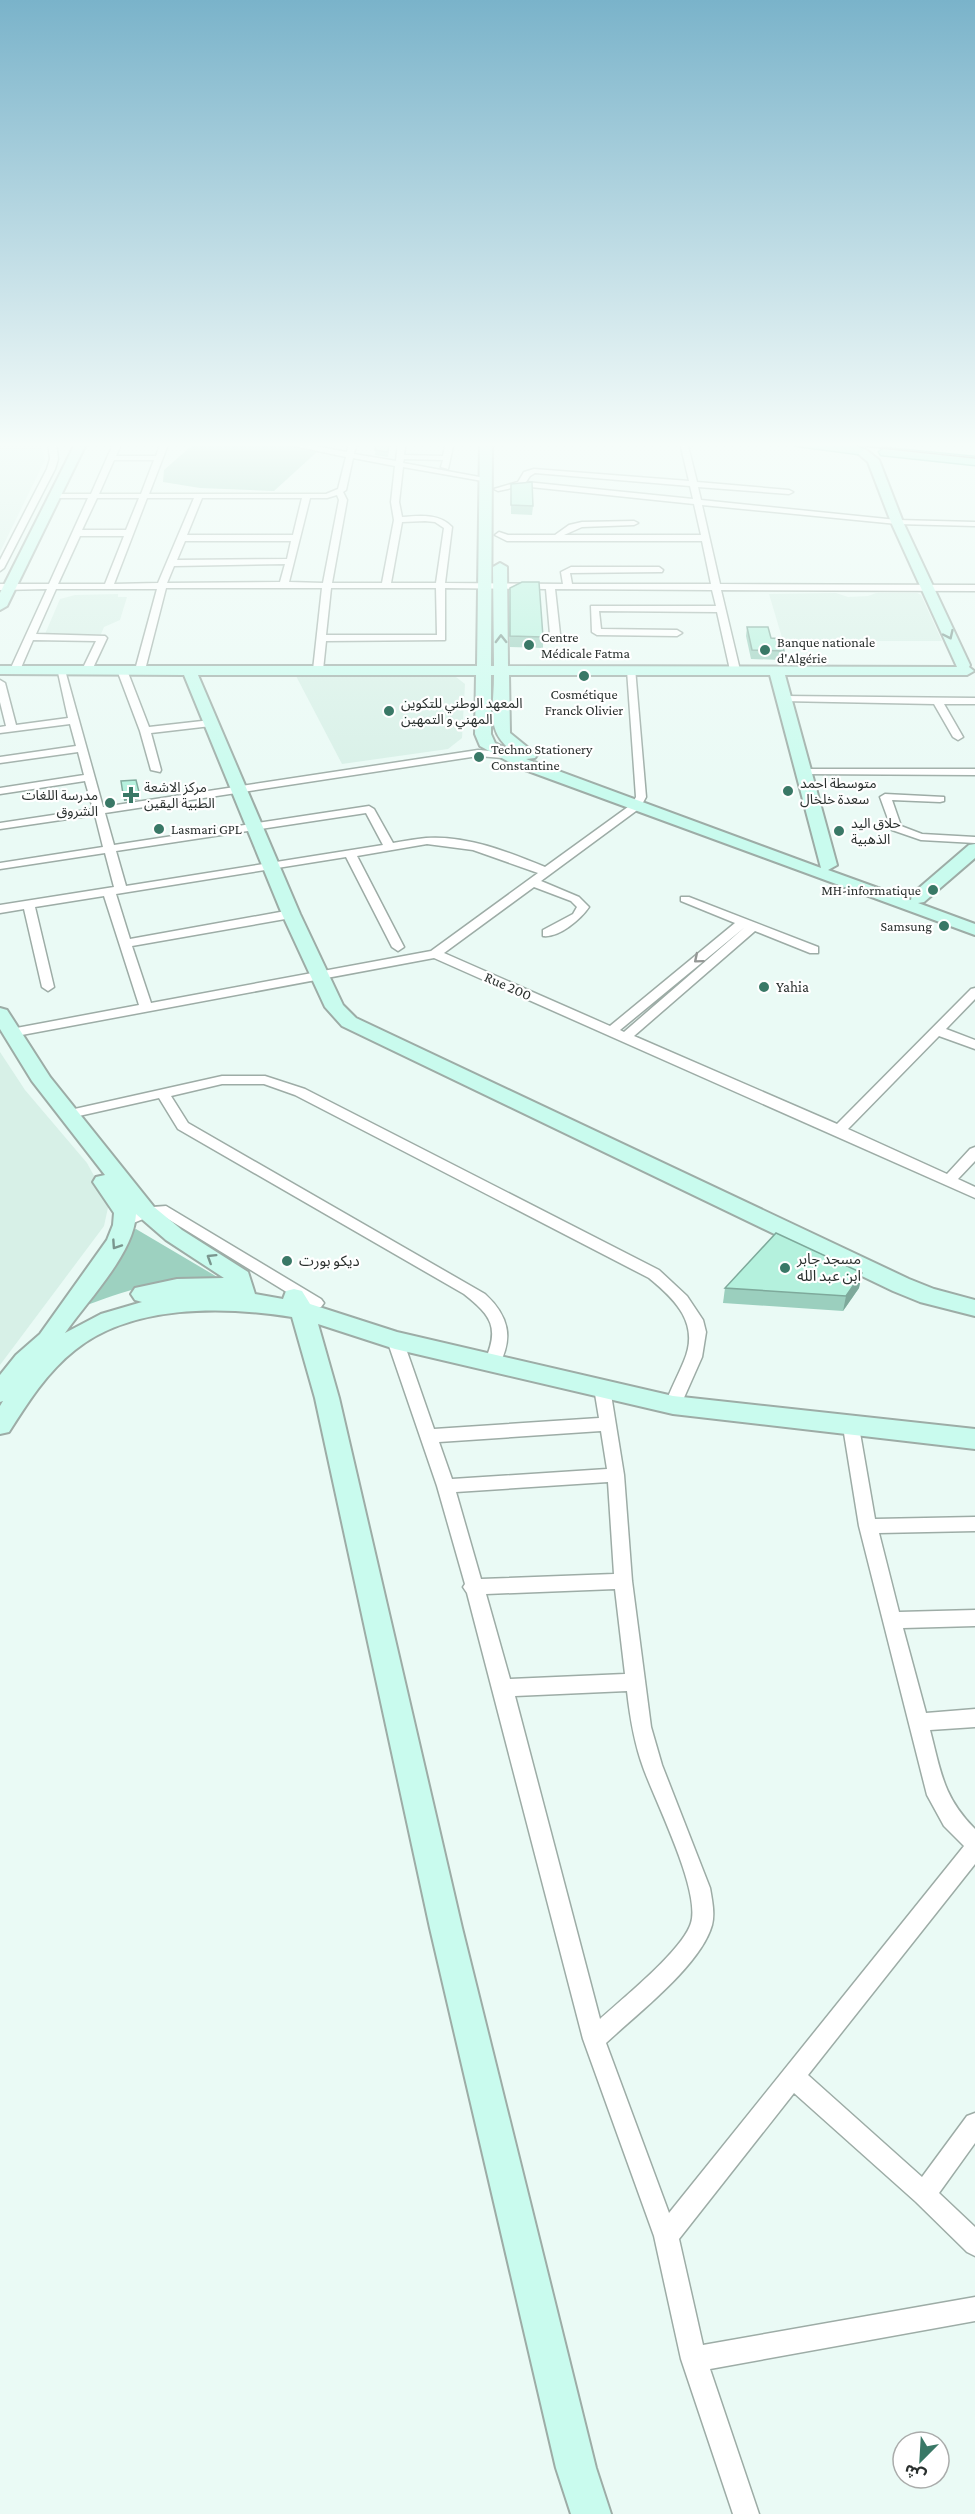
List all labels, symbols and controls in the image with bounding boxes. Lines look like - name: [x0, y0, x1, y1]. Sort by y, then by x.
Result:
- one-way arrow: [942, 628, 954, 639]
- place label: Centre Médicale Fatma: [541, 629, 631, 661]
- one-way arrow: [495, 634, 507, 643]
- place label: Banque nationale d'Algérie: [777, 634, 875, 666]
- marker: Centre Médicale Fatma: [522, 638, 536, 652]
- marker: Banque nationale d'Algérie: [758, 643, 772, 657]
- marker: Cosmétique Franck Olivier: [577, 669, 591, 683]
- place label: Cosmétique Franck Olivier: [545, 686, 623, 718]
- place label: المعهد الوطني للتكوين المهني و التمهين: [401, 695, 523, 730]
- marker: المعهد الوطني للتكوين المهني و التمهين: [382, 704, 396, 718]
- place label: Techno Stationery Constantine: [491, 741, 593, 773]
- marker: Techno Stationery Constantine: [472, 750, 486, 764]
- place label: متوسطة احمد سعدة خلخال: [800, 775, 877, 808]
- place label: مركز الاشعة الطبية اليقين: [144, 779, 215, 812]
- marker: متوسطة احمد سعدة خلخال: [781, 784, 795, 798]
- marker: مركز الاشعة الطبية اليقين: [122, 786, 140, 804]
- place label: مدرسة اللغات الشروق: [22, 787, 98, 820]
- marker: مدرسة اللغات الشروق: [103, 796, 117, 810]
- place label: حلاق اليد الذهبية: [851, 815, 901, 847]
- place label: Lasmari GPL: [171, 821, 242, 837]
- marker: Lasmari GPL: [152, 822, 166, 836]
- marker: حلاق اليد الذهبية: [832, 824, 846, 838]
- place label: MH-informatique: [821, 882, 921, 898]
- marker: MH-informatique: [926, 883, 940, 897]
- place label: Samsung: [881, 918, 932, 934]
- marker: Samsung: [937, 919, 951, 933]
- one-way arrow: [694, 952, 705, 963]
- street label: Rue 200: [482, 969, 534, 1003]
- place label: Yahia: [776, 979, 809, 995]
- marker: Yahia: [757, 980, 771, 994]
- one-way arrow: [112, 1239, 123, 1250]
- place label: مسجد جابر ابن عبد الله: [796, 1251, 861, 1285]
- place label: ديكو بورت: [299, 1253, 360, 1270]
- one-way arrow: [207, 1254, 217, 1266]
- marker: ديكو بورت: [280, 1254, 294, 1268]
- marker: مسجد جابر ابن عبد الله: [778, 1261, 792, 1275]
- north arrow: [891, 2430, 951, 2490]
- text: ش: [902, 2460, 929, 2485]

